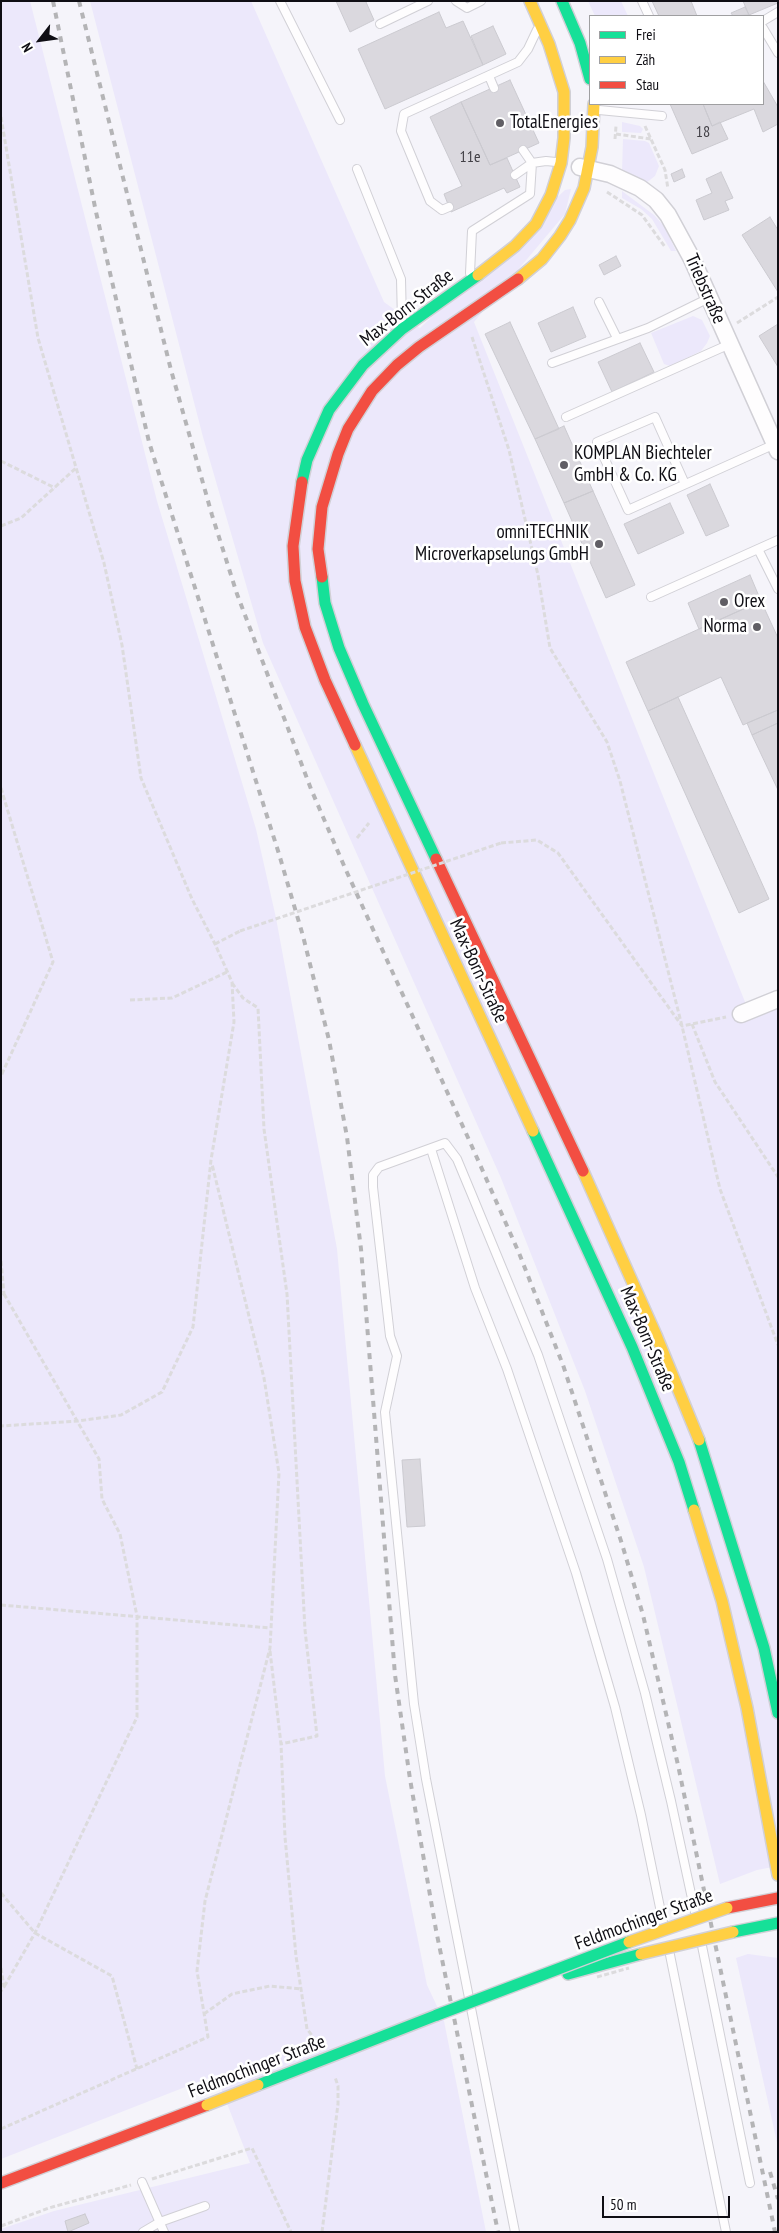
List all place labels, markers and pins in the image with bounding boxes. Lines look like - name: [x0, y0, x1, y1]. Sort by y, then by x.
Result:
- place label: TotalEnergies: [510, 112, 598, 134]
- marker: TotalEnergies: [494, 117, 506, 129]
- place label: KOMPLAN Biechteler GmbH & Co. KG: [574, 443, 712, 487]
- marker: KOMPLAN Biechteler GmbH & Co. KG: [558, 459, 570, 471]
- place label: omniTECHNIK Microverkapselungs GmbH: [415, 522, 589, 566]
- marker: omniTECHNIK Microverkapselungs GmbH: [593, 538, 605, 550]
- place label: Orex: [734, 591, 765, 613]
- marker: Orex: [718, 596, 730, 608]
- place label: Norma: [703, 616, 747, 638]
- marker: Norma: [751, 621, 763, 633]

